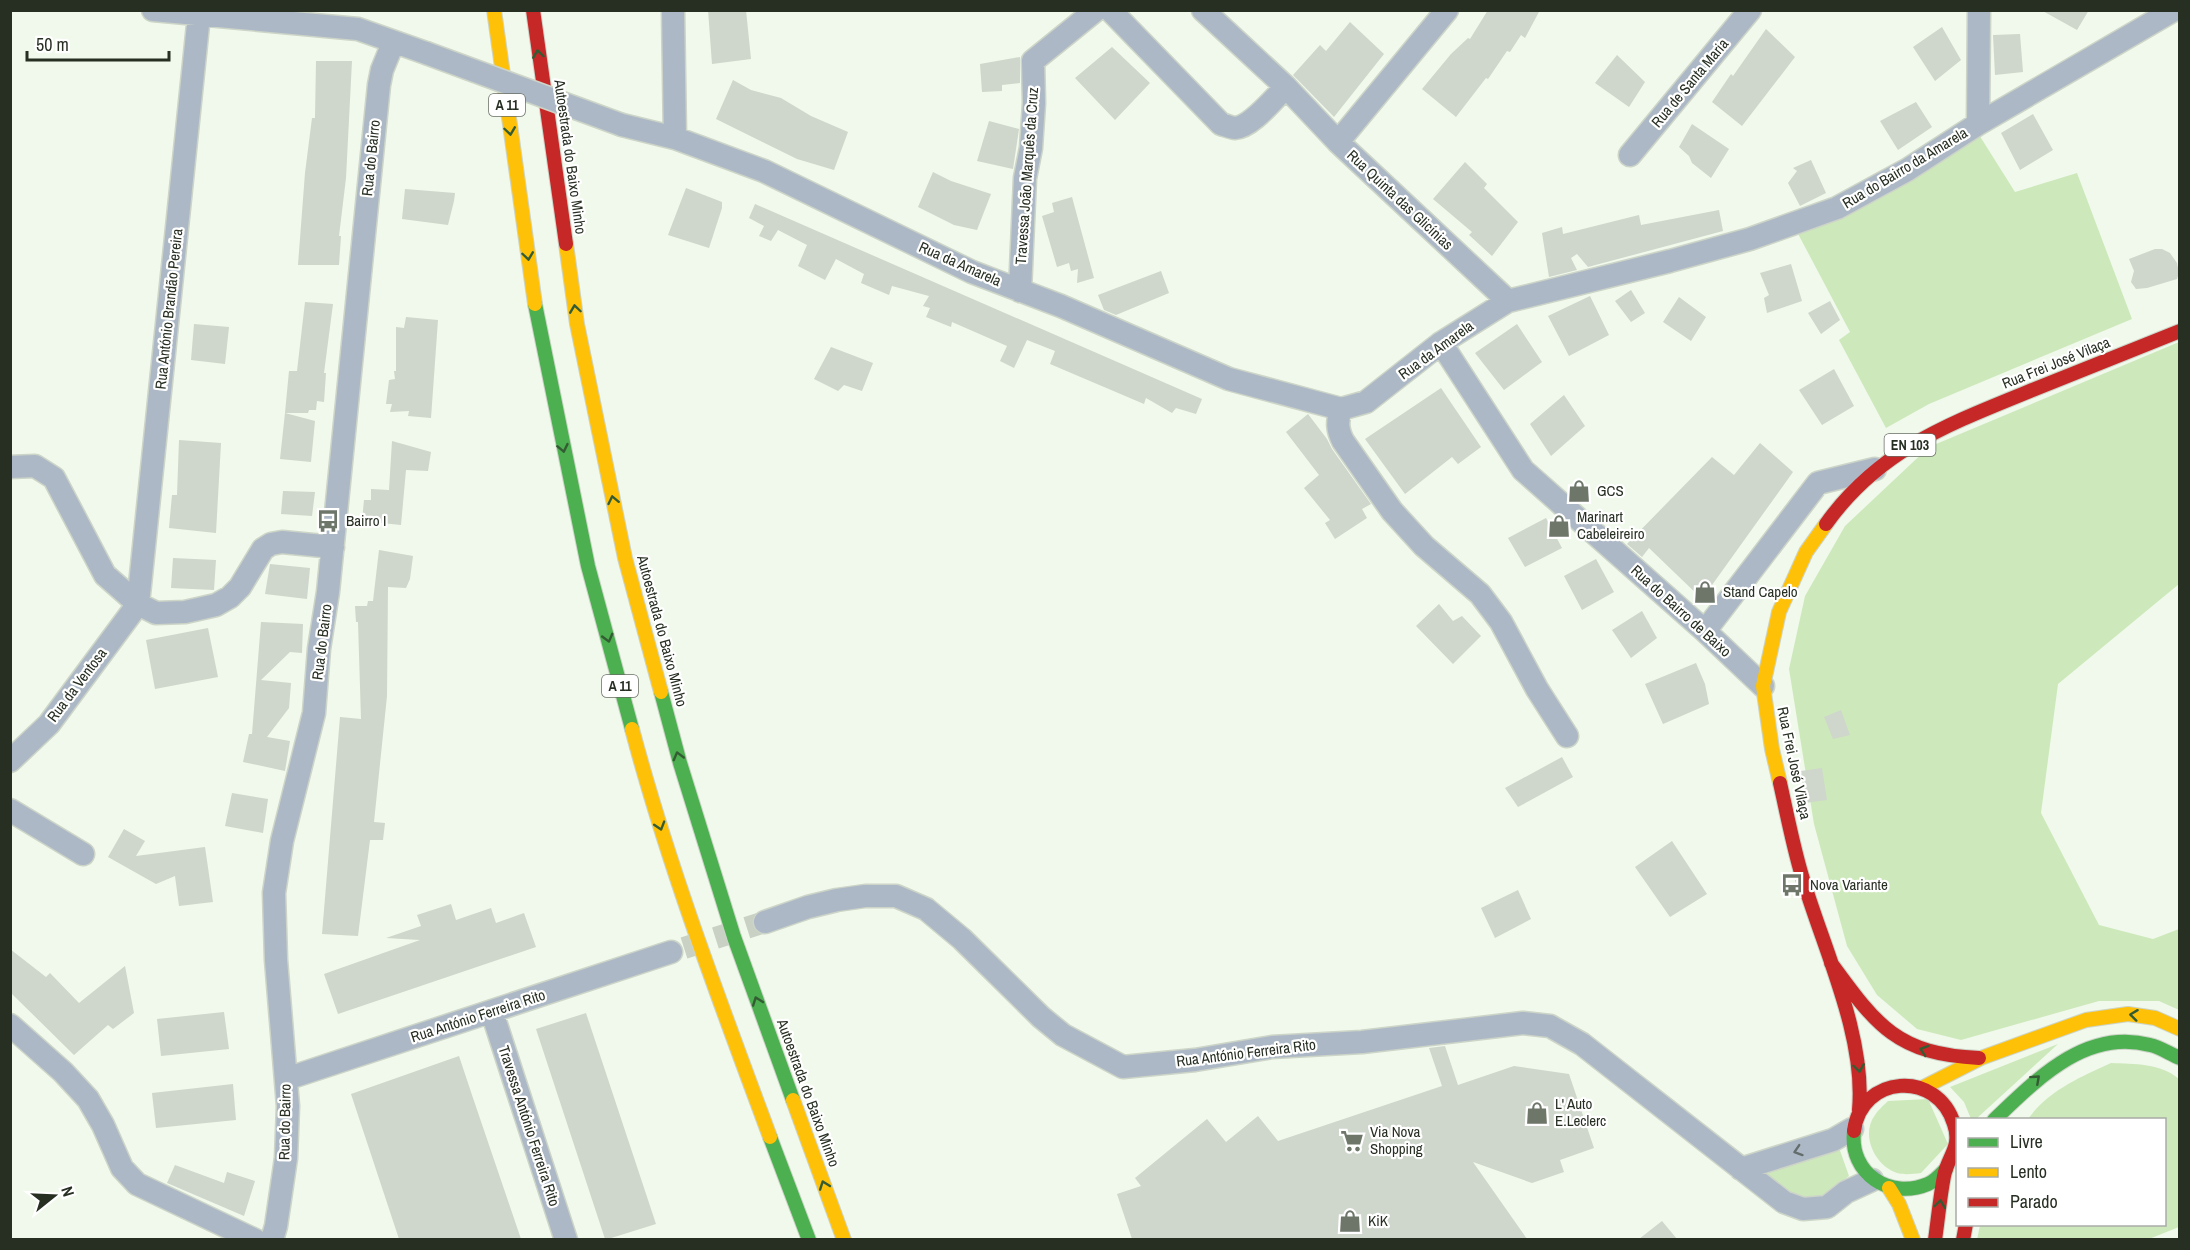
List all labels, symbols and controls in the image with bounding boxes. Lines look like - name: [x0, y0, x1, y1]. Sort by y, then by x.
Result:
- scale bar: [27, 24, 170, 62]
- text: 50 m: [36, 32, 69, 57]
- street label: Rua de Santa Maria: [1646, 34, 1733, 132]
- one-way arrow: [533, 49, 545, 59]
- street label: Autoestrada do Baixo Minho: [549, 77, 592, 236]
- street label: Travessa João Marquês da Cruz: [1010, 86, 1043, 265]
- road number: A 11: [489, 94, 525, 116]
- street label: Rua do Bairro: [356, 119, 385, 197]
- street label: Rua do Bairro da Amarela: [1838, 122, 1971, 213]
- one-way arrow: [504, 126, 516, 136]
- street label: Rua Quinta das Glicínias: [1343, 145, 1458, 254]
- street label: Rua António Brandão Pereira: [150, 227, 187, 390]
- street label: Rua da Amarela: [916, 236, 1005, 291]
- one-way arrow: [522, 252, 534, 261]
- one-way arrow: [569, 305, 581, 314]
- street label: Rua da Amarela: [1394, 315, 1478, 384]
- street label: Rua Frei José Vilaça: [1999, 331, 2113, 394]
- road number: EN 103: [1884, 434, 1936, 456]
- one-way arrow: [556, 443, 569, 453]
- shop icon: GCS: [1566, 478, 1592, 504]
- place label: GCS: [1597, 480, 1624, 501]
- one-way arrow: [607, 496, 620, 506]
- place label: Marinart Cabeleireiro: [1577, 506, 1645, 544]
- bus stop icon: Bairro I: [315, 508, 341, 534]
- place label: Bairro I: [346, 510, 386, 531]
- shop icon: Marinart Cabeleireiro: [1546, 513, 1572, 539]
- street label: Autoestrada do Baixo Minho: [632, 552, 693, 709]
- street label: Rua do Bairro de Baixo: [1627, 560, 1736, 662]
- shop icon: Stand Capelo: [1692, 579, 1718, 605]
- place label: Stand Capelo: [1723, 581, 1798, 602]
- street label: Rua do Bairro: [306, 602, 337, 681]
- one-way arrow: [600, 633, 613, 643]
- street label: Rua da Ventosa: [42, 643, 111, 726]
- road number: A 11: [602, 675, 638, 697]
- street label: Rua Frei José Vilaça: [1772, 705, 1817, 821]
- one-way arrow: [673, 751, 686, 761]
- one-way arrow: [653, 820, 665, 831]
- bus stop icon: Nova Variante: [1779, 872, 1805, 898]
- place label: Nova Variante: [1810, 874, 1888, 895]
- street label: Rua António Ferreira Rito: [408, 984, 548, 1047]
- one-way arrow: [752, 996, 765, 1007]
- one-way arrow: [2129, 1010, 2138, 1022]
- street label: Autoestrada do Baixo Minho: [772, 1015, 845, 1170]
- street label: Rua António Ferreira Rito: [1175, 1034, 1317, 1071]
- street label: Travessa António Ferreira Rito: [494, 1043, 565, 1209]
- one-way arrow: [1919, 1045, 1930, 1057]
- one-way arrow: [1852, 1064, 1864, 1073]
- one-way arrow: [2029, 1076, 2040, 1087]
- street label: Rua do Bairro: [273, 1083, 296, 1160]
- place label: L' Auto E.Leclerc: [1555, 1093, 1606, 1131]
- shop icon: L' Auto E.Leclerc: [1524, 1100, 1550, 1126]
- legend: [1956, 1118, 2166, 1226]
- place label: Via Nova Shopping: [1370, 1121, 1423, 1159]
- supermarket icon: Via Nova Shopping: [1339, 1128, 1365, 1154]
- text: Livre: [2010, 1129, 2043, 1154]
- one-way arrow: [1793, 1144, 1804, 1156]
- text: Lento: [2010, 1159, 2047, 1184]
- north arrow: [24, 1166, 84, 1226]
- one-way arrow: [818, 1180, 831, 1190]
- text: N: [56, 1183, 80, 1199]
- text: Parado: [2010, 1189, 2058, 1214]
- one-way arrow: [1933, 1199, 1945, 1209]
- shop icon: KiK: [1337, 1208, 1363, 1234]
- place label: KiK: [1368, 1210, 1389, 1231]

